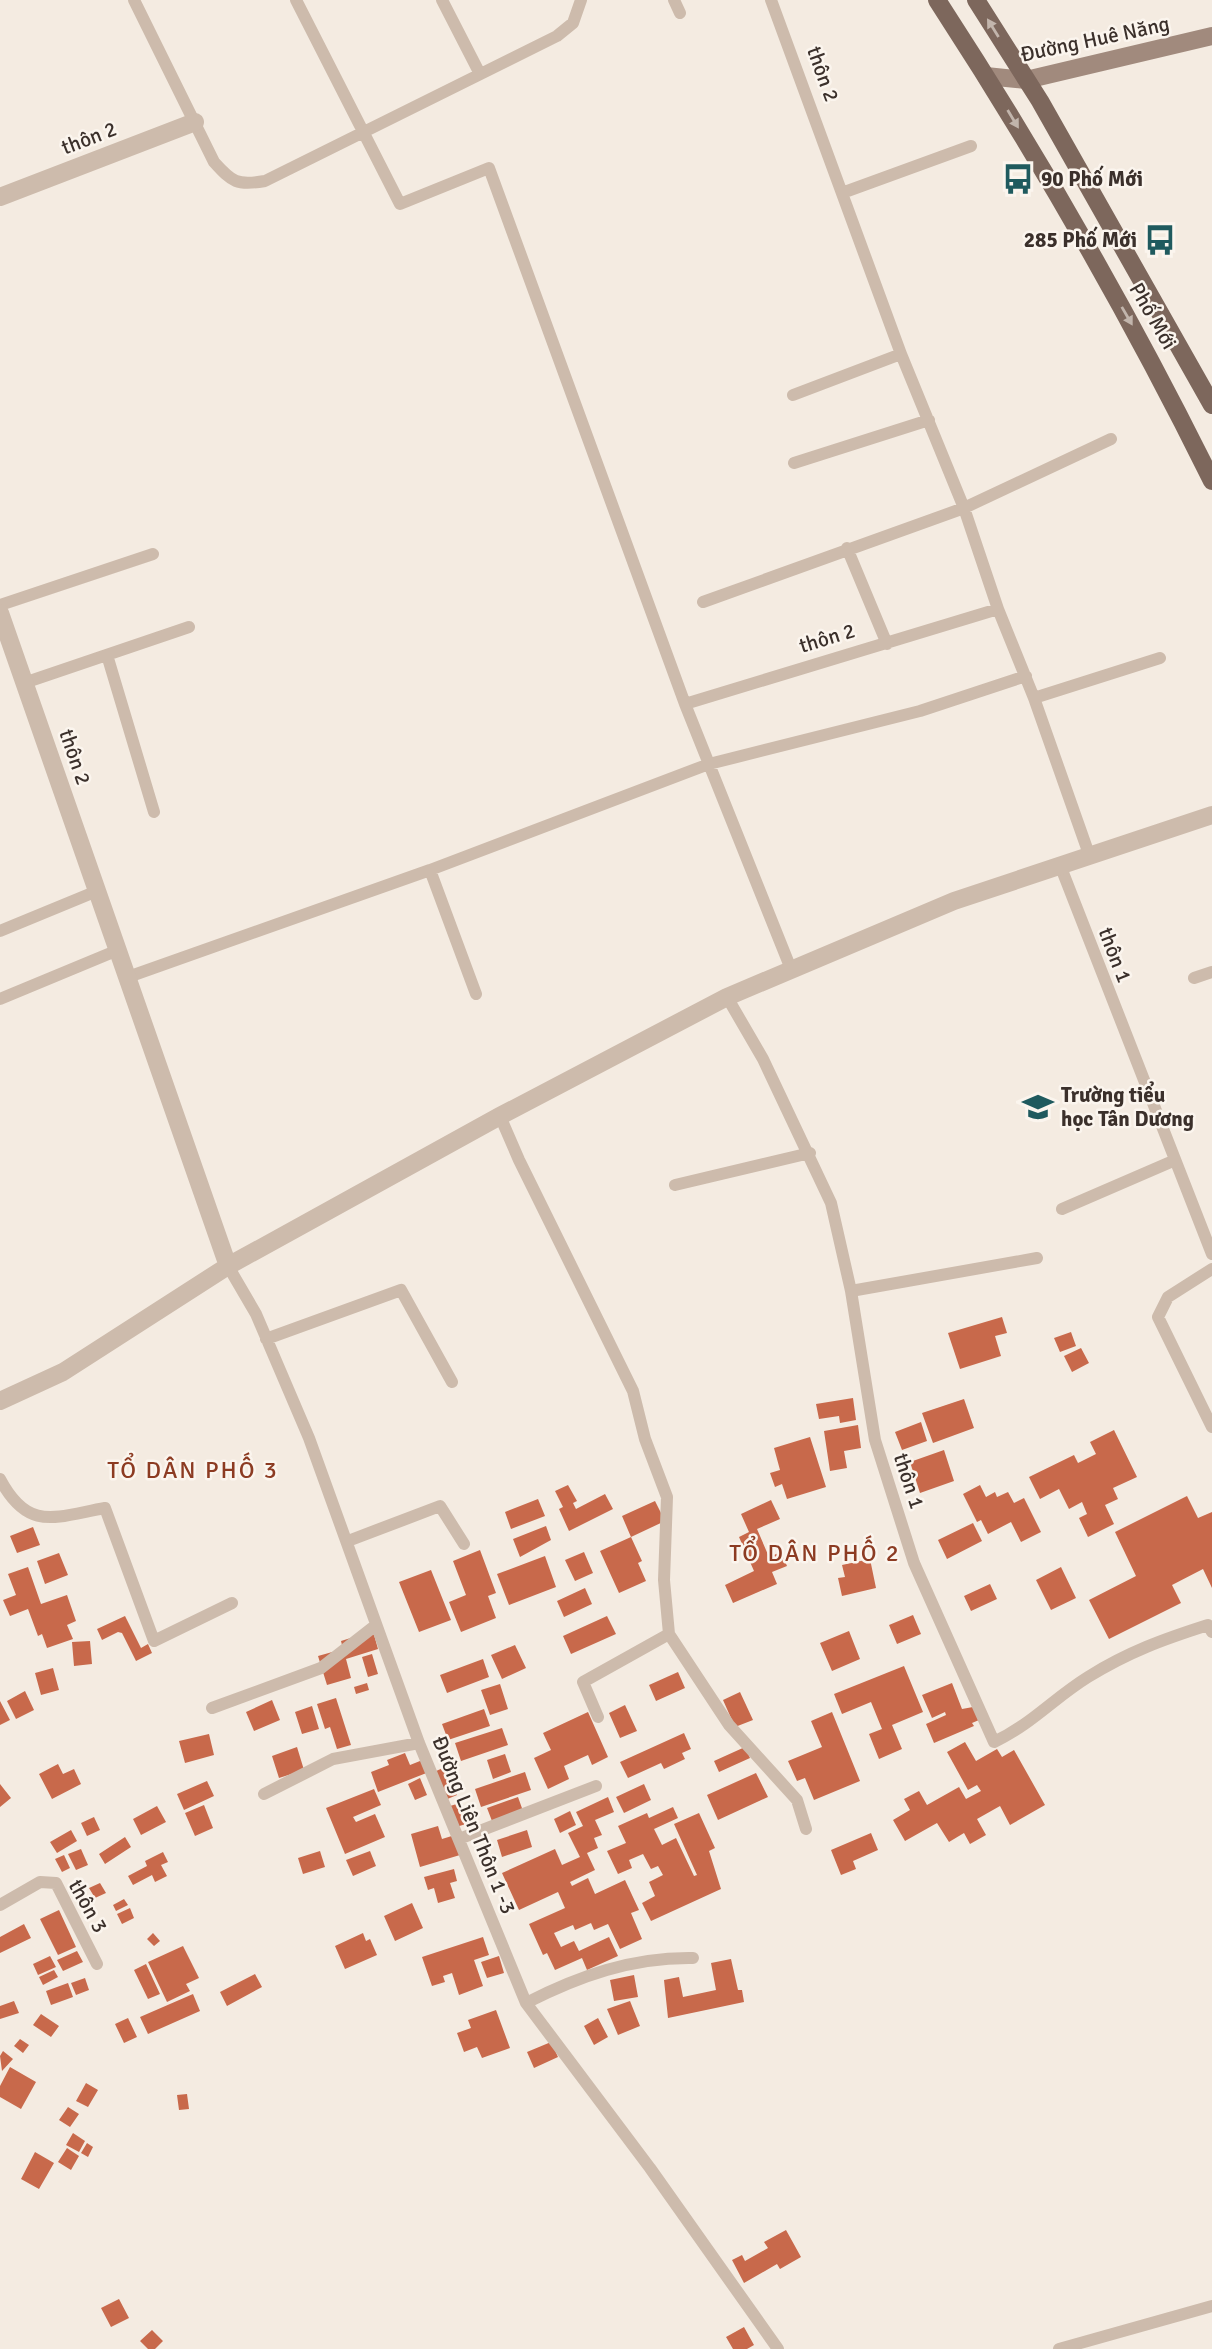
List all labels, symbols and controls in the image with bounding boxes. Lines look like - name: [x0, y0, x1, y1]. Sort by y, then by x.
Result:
- street label: Đường Huê Năng: [1018, 11, 1172, 67]
- one-way arrow: [987, 18, 1000, 38]
- street label: thôn 2: [801, 43, 845, 105]
- one-way arrow: [1007, 110, 1020, 129]
- street label: thôn 2: [58, 116, 120, 160]
- bus stop icon: 90 Phố Mới: [1001, 162, 1035, 196]
- place label: 90 Phố Mới: [1041, 165, 1143, 192]
- bus stop icon: 285 Phố Mới: [1143, 223, 1177, 257]
- place label: 285 Phố Mới: [1024, 226, 1137, 253]
- street label: Phố Mới: [1124, 278, 1182, 354]
- one-way arrow: [1121, 307, 1133, 326]
- street label: thôn 2: [796, 617, 858, 659]
- street label: thôn 2: [53, 726, 97, 788]
- street label: thôn 1: [1093, 924, 1137, 986]
- place label: Trường tiểu học Tân Dương: [1061, 1081, 1194, 1132]
- school or university icon: Trường tiểu học Tân Dương: [1021, 1090, 1055, 1124]
- street label: thôn 1: [888, 1450, 930, 1512]
- district label: TỔ DÂN PHỐ 3: [107, 1452, 279, 1485]
- district label: TỔ DÂN PHỐ 2: [729, 1535, 901, 1568]
- street label: Đường Liên Thôn 1 -3: [426, 1732, 522, 1918]
- street label: thôn 3: [63, 1875, 113, 1937]

